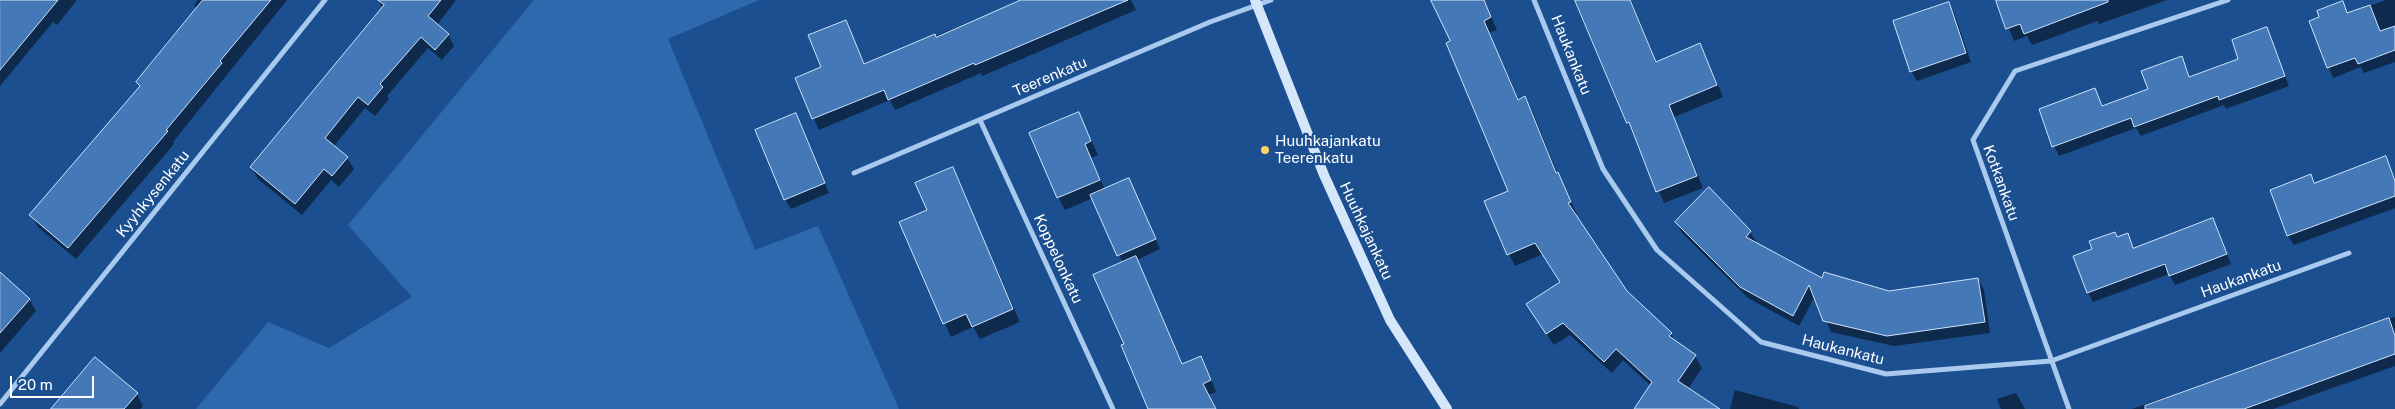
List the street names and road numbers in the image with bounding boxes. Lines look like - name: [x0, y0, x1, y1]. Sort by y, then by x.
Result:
- street label: Haukankatu: [1547, 13, 1595, 97]
- street label: Teerenkatu: [1010, 53, 1090, 101]
- street label: Kotkankatu: [1979, 143, 2023, 223]
- street label: Kyyhkysenkatu: [113, 147, 193, 241]
- street label: Huuhkajankatu: [1336, 179, 1396, 283]
- street label: Koppelonkatu: [1029, 211, 1087, 307]
- street label: Haukankatu: [2198, 256, 2284, 302]
- street label: Haukankatu: [1800, 331, 1886, 369]

